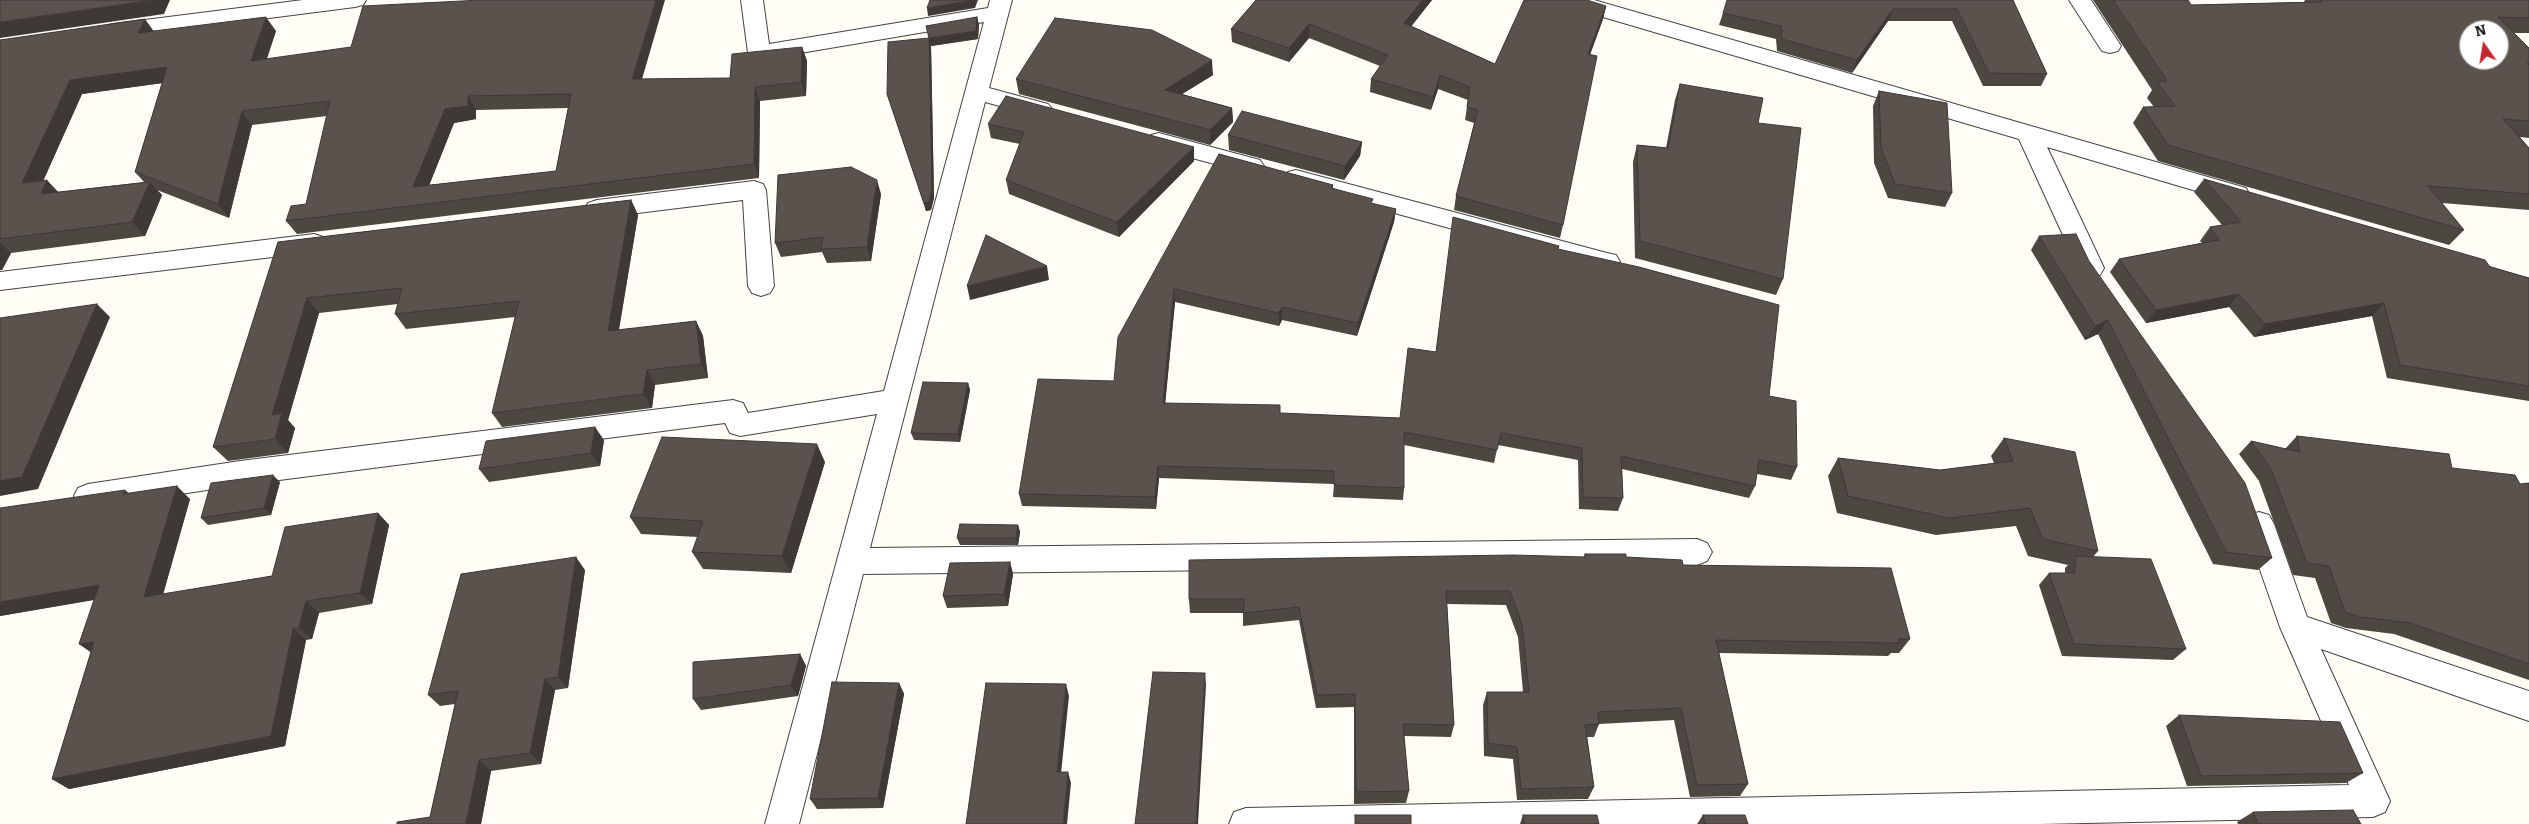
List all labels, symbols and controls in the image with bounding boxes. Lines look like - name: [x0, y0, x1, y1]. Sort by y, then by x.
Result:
- north arrow: [2459, 20, 2509, 70]
- text: N: [2474, 21, 2488, 40]

